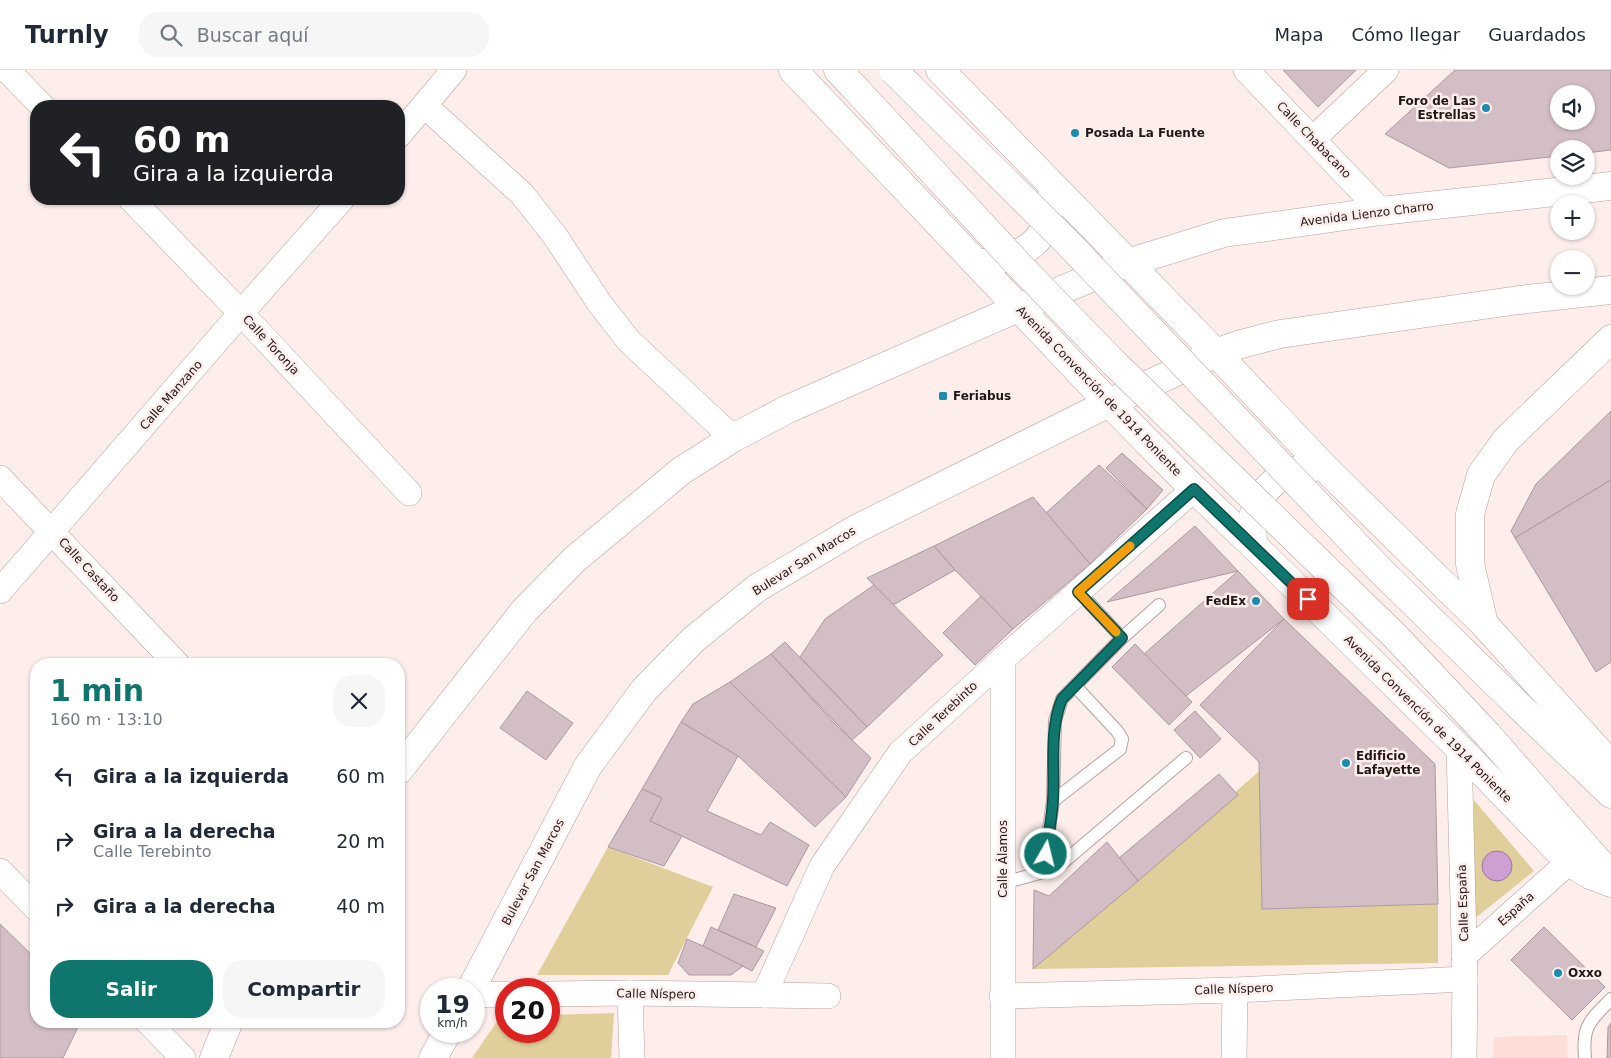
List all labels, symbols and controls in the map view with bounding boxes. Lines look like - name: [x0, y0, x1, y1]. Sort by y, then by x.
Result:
- search box: [139, 12, 489, 57]
- text: Turnly: [25, 21, 109, 49]
- icon: search: [157, 21, 185, 49]
- text: Buscar aquí: [197, 24, 309, 46]
- text: Mapa: [1274, 24, 1323, 45]
- text: Cómo llegar: [1351, 24, 1460, 45]
- text: Guardados: [1488, 24, 1586, 45]
- map controls: [1550, 85, 1595, 295]
- button: sound: [1550, 85, 1595, 130]
- place label: Foro de Las Estrellas: [1398, 94, 1476, 122]
- street label: Calle Chabacano: [1274, 99, 1354, 181]
- marker: Foro de Las Estrellas: [1480, 102, 1492, 114]
- icon: left: [50, 120, 115, 185]
- text: 60 m: [133, 120, 230, 160]
- place label: Posada La Fuente: [1085, 126, 1205, 140]
- marker: Posada La Fuente: [1069, 127, 1081, 139]
- button: layers: [1550, 140, 1595, 185]
- text: Gira a la izquierda: [133, 161, 334, 186]
- button: +: [1550, 195, 1595, 240]
- street label: Avenida Lienzo Charro: [1300, 199, 1434, 229]
- button: −: [1550, 250, 1595, 295]
- street label: Avenida Convención de 1914 Poniente: [1014, 303, 1184, 479]
- street label: Calle Toronja: [240, 312, 302, 378]
- street label: Calle Manzano: [137, 357, 205, 433]
- place label: Feriabus: [953, 389, 1011, 403]
- marker: Feriabus: [937, 390, 949, 402]
- street label: Bulevar San Marcos: [750, 524, 858, 598]
- street label: Calle Castaño: [56, 535, 122, 605]
- pin: [1287, 578, 1329, 620]
- icon: arrive: [1294, 585, 1322, 613]
- place label: FedEx: [1206, 594, 1246, 608]
- marker: FedEx: [1250, 595, 1262, 607]
- street label: Avenida Convención de 1914 Poniente: [1341, 632, 1515, 806]
- text: 1 min: [50, 673, 144, 708]
- button: close: [333, 675, 385, 727]
- street label: Calle Terebinto: [906, 679, 980, 749]
- text: 160 m · 13:10: [50, 710, 163, 729]
- place label: Edificio Lafayette: [1356, 749, 1420, 777]
- marker: Edificio Lafayette: [1340, 757, 1352, 769]
- icon: left: [50, 762, 78, 790]
- text: Gira a la izquierda: [93, 765, 289, 787]
- text: 60 m: [336, 765, 385, 787]
- street label: Bulevar San Marcos: [499, 816, 567, 928]
- text: Gira a la derecha: [93, 820, 276, 842]
- street label: Calle Álamos: [995, 820, 1010, 898]
- icon: right: [50, 827, 78, 855]
- position arrow: [1019, 827, 1071, 879]
- text: 20 m: [336, 830, 385, 852]
- text: Calle Terebinto: [93, 842, 212, 861]
- street label: Calle España: [1455, 864, 1471, 942]
- street label: España: [1495, 889, 1537, 929]
- icon: right: [50, 892, 78, 920]
- text: Gira a la derecha: [93, 895, 276, 917]
- text: 40 m: [336, 895, 385, 917]
- button: Salir: [50, 960, 213, 1018]
- button: Compartir: [223, 960, 385, 1018]
- place label: Oxxo: [1568, 966, 1602, 980]
- marker: Oxxo: [1552, 967, 1564, 979]
- speed limit sign: 20: [495, 978, 560, 1043]
- street label: Calle Níspero: [1194, 981, 1274, 997]
- street label: Calle Níspero: [616, 986, 696, 1002]
- text: 19: [435, 990, 470, 1019]
- text: km/h: [437, 1016, 468, 1030]

